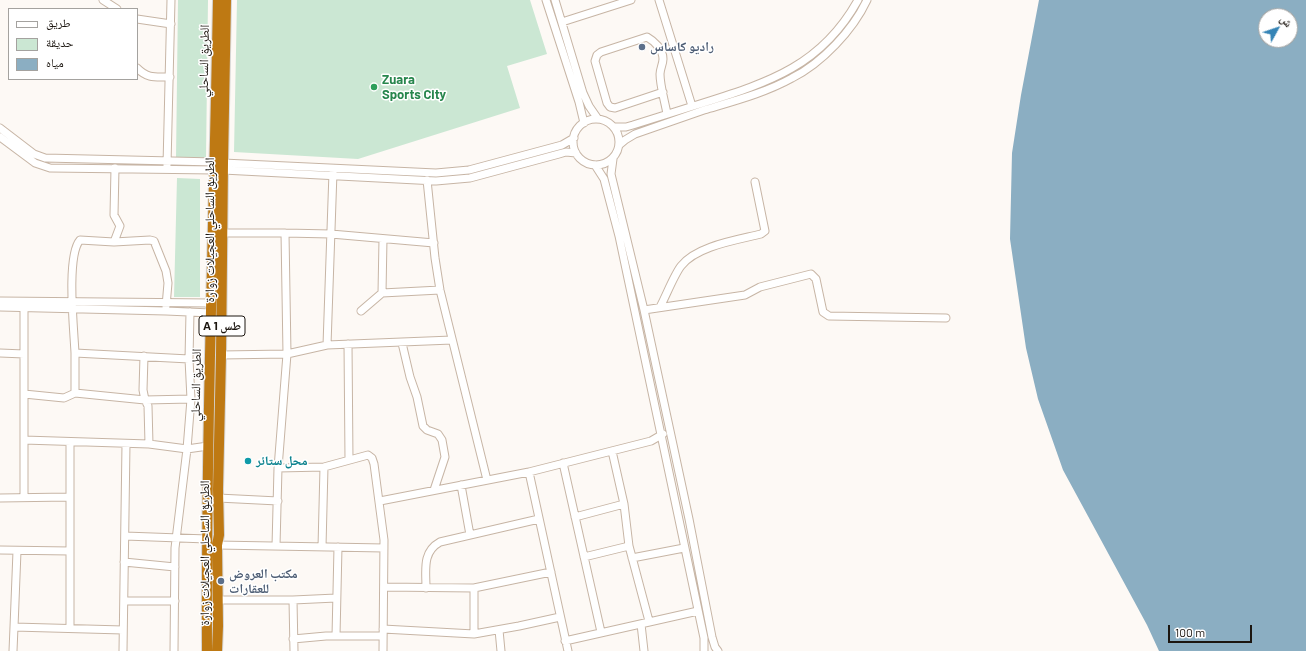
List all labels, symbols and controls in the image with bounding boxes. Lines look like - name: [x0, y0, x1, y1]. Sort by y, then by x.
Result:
- legend: [8, 8, 138, 80]
- north arrow: [1258, 8, 1298, 48]
- text: ش: [1278, 12, 1296, 29]
- text: طريق: [46, 15, 71, 29]
- street label: الطريق الساحلي: [196, 24, 212, 98]
- text: حديقة: [46, 35, 74, 49]
- place label: راديو كاساس: [650, 39, 714, 55]
- marker: راديو كاساس: [637, 42, 647, 52]
- text: مياه: [46, 55, 64, 69]
- place label: Zuara Sports City: [382, 72, 446, 103]
- marker: Zuara Sports City: [369, 82, 379, 92]
- street label: الطريق الساحلي العجيلات زوارة: [202, 157, 218, 303]
- road number: A 1 طس: [199, 316, 245, 336]
- street label: الطريق الساحلي: [188, 348, 204, 422]
- place label: محل ستائر: [256, 453, 308, 469]
- marker: محل ستائر: [243, 456, 253, 466]
- street label: الطريق الساحلي العجيلات زوارة: [197, 480, 213, 626]
- place label: مكتب العروض للعقارات: [229, 566, 298, 597]
- marker: مكتب العروض للعقارات: [216, 576, 226, 586]
- scale bar: [1170, 617, 1254, 643]
- text: 100 m: [1175, 625, 1205, 639]

